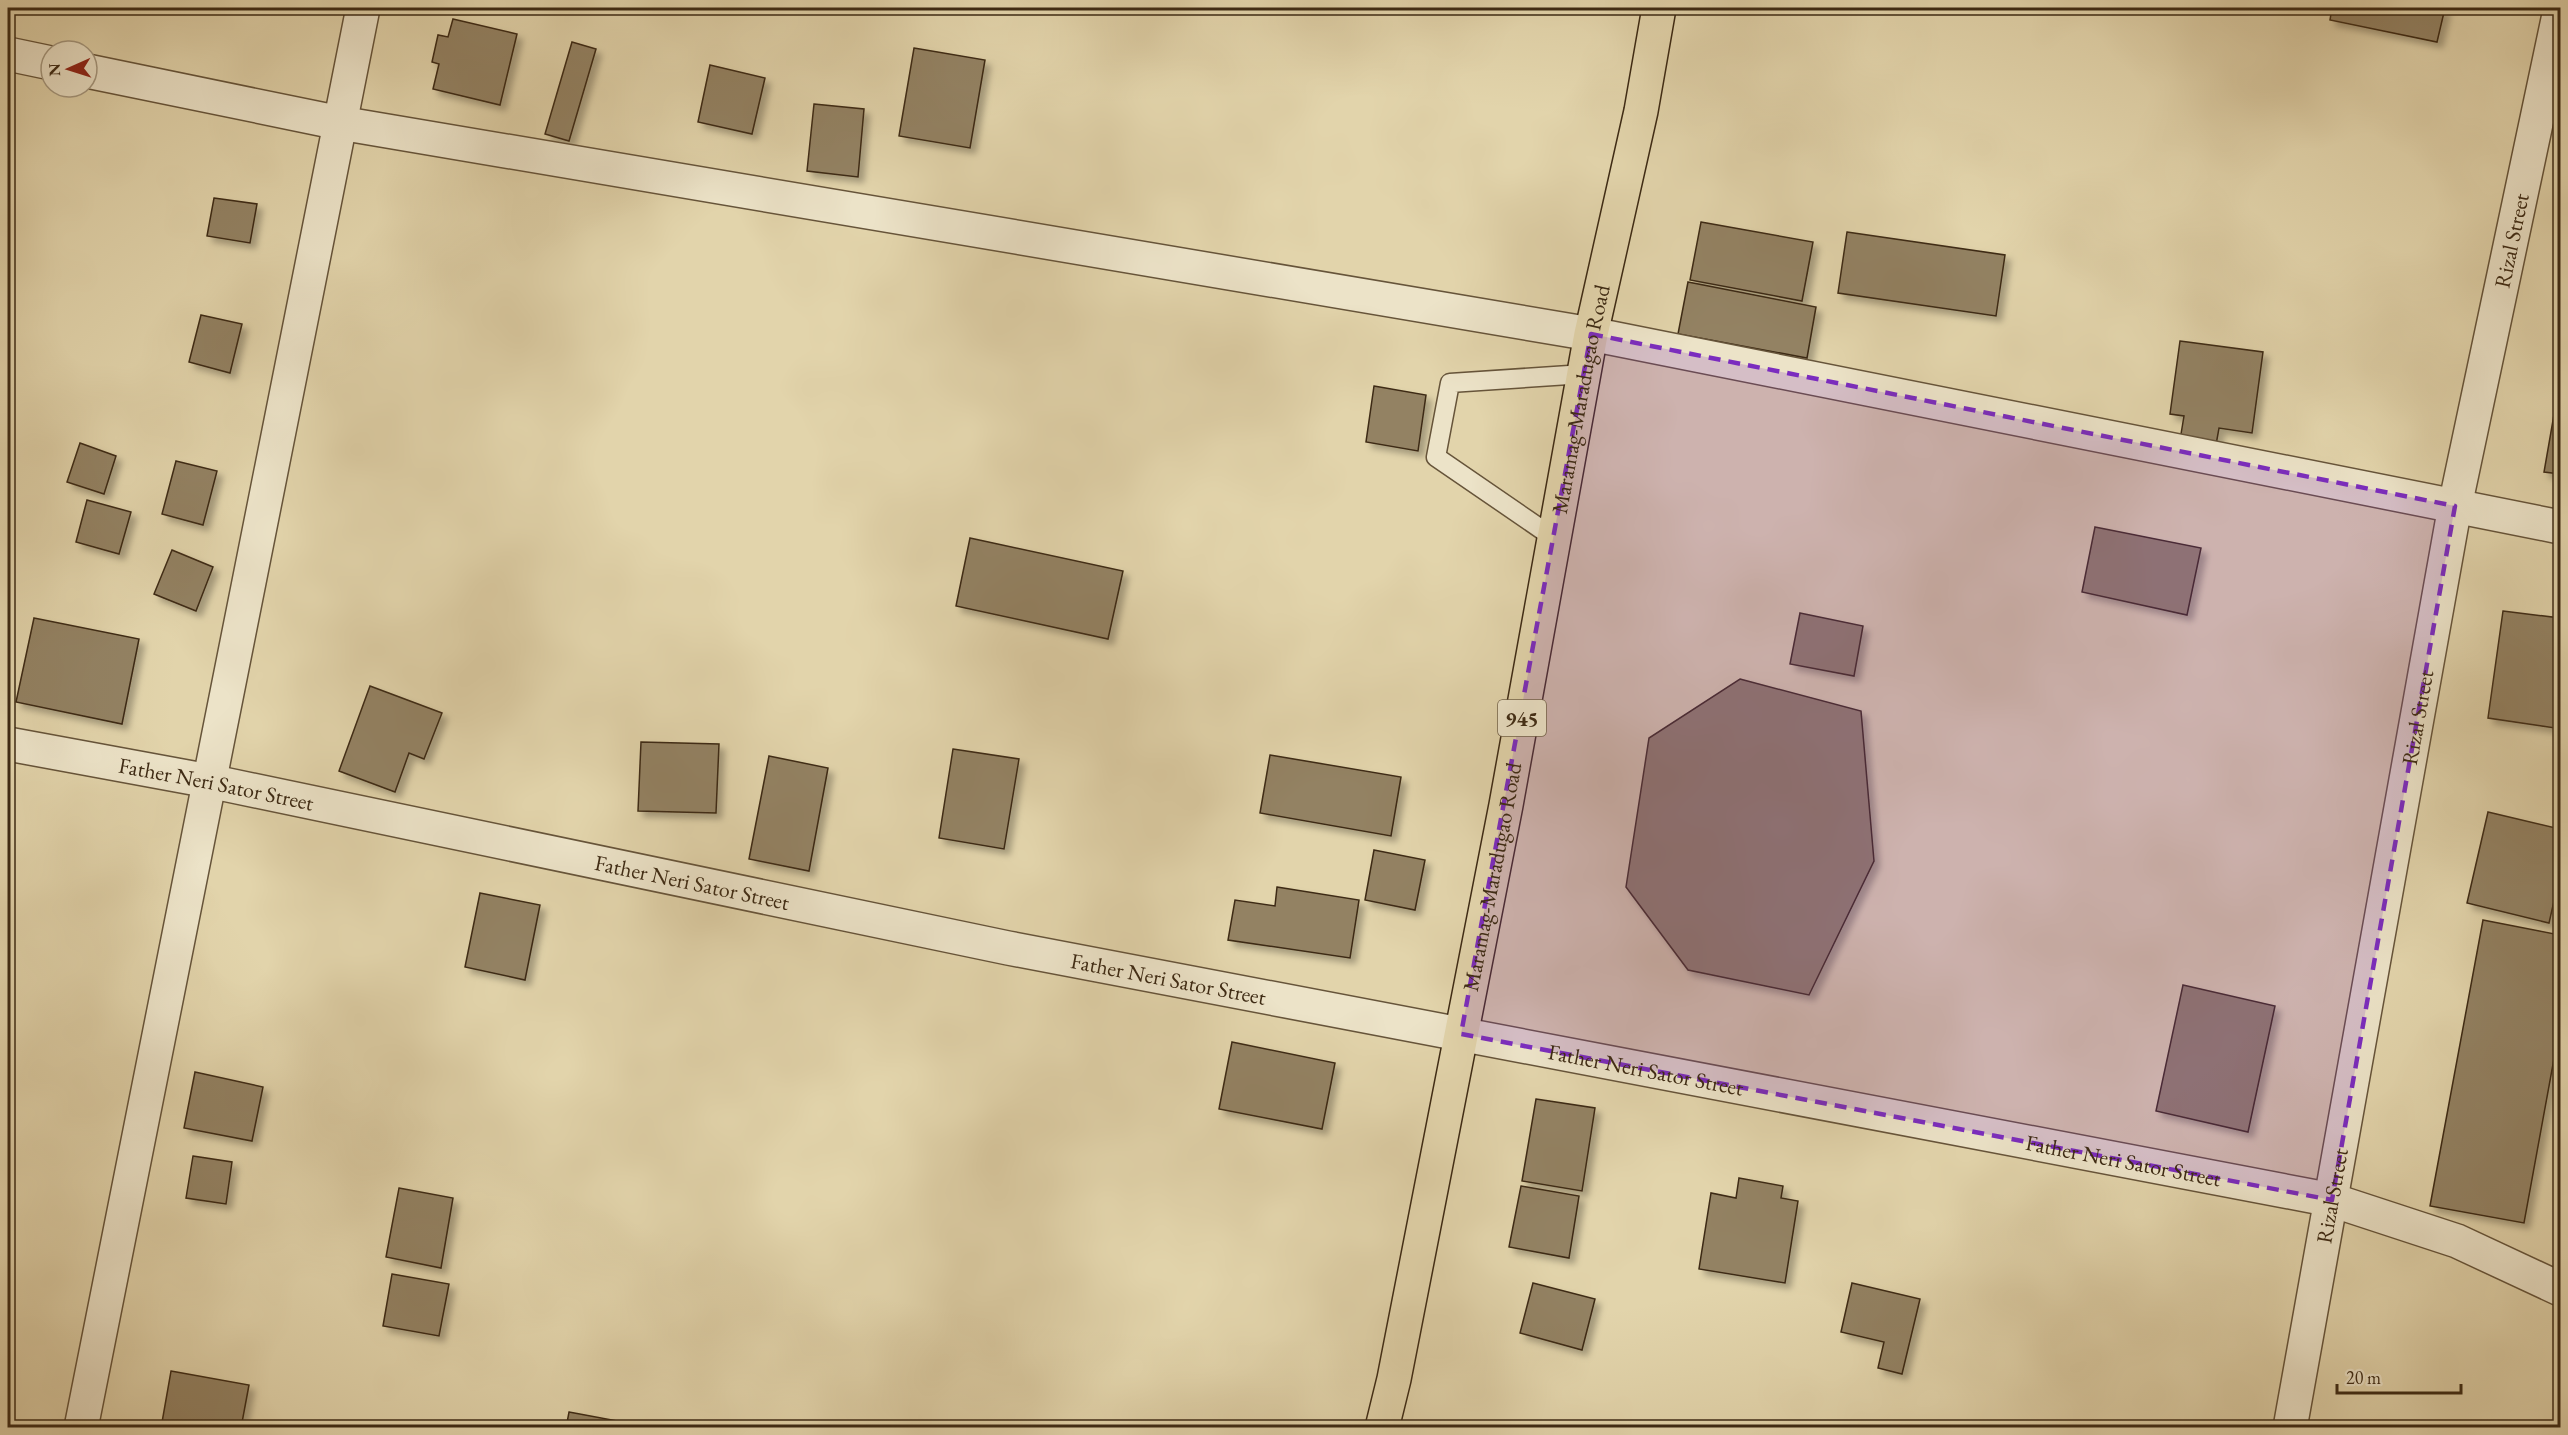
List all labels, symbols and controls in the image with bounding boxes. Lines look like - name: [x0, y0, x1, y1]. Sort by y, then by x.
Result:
- north arrow: [39, 39, 99, 99]
- text: N: [44, 63, 65, 77]
- street label: Rizal Street: [2487, 190, 2535, 291]
- street label: Maramag-Maradugao Road: [1544, 281, 1616, 516]
- street label: Rizal Street: [2394, 667, 2440, 767]
- road number: 945: [1498, 700, 1546, 736]
- street label: Father Neri Sator Street: [116, 750, 317, 817]
- street label: Maramag-Maradugao Road: [1455, 759, 1528, 994]
- street label: Father Neri Sator Street: [592, 848, 792, 916]
- street label: Father Neri Sator Street: [1068, 946, 1269, 1011]
- street label: Father Neri Sator Street: [1546, 1037, 1746, 1102]
- street label: Father Neri Sator Street: [2023, 1128, 2223, 1193]
- street label: Rizal Street: [2309, 1146, 2354, 1246]
- scale bar: [2337, 1357, 2462, 1395]
- text: 20 m: [2346, 1366, 2381, 1389]

